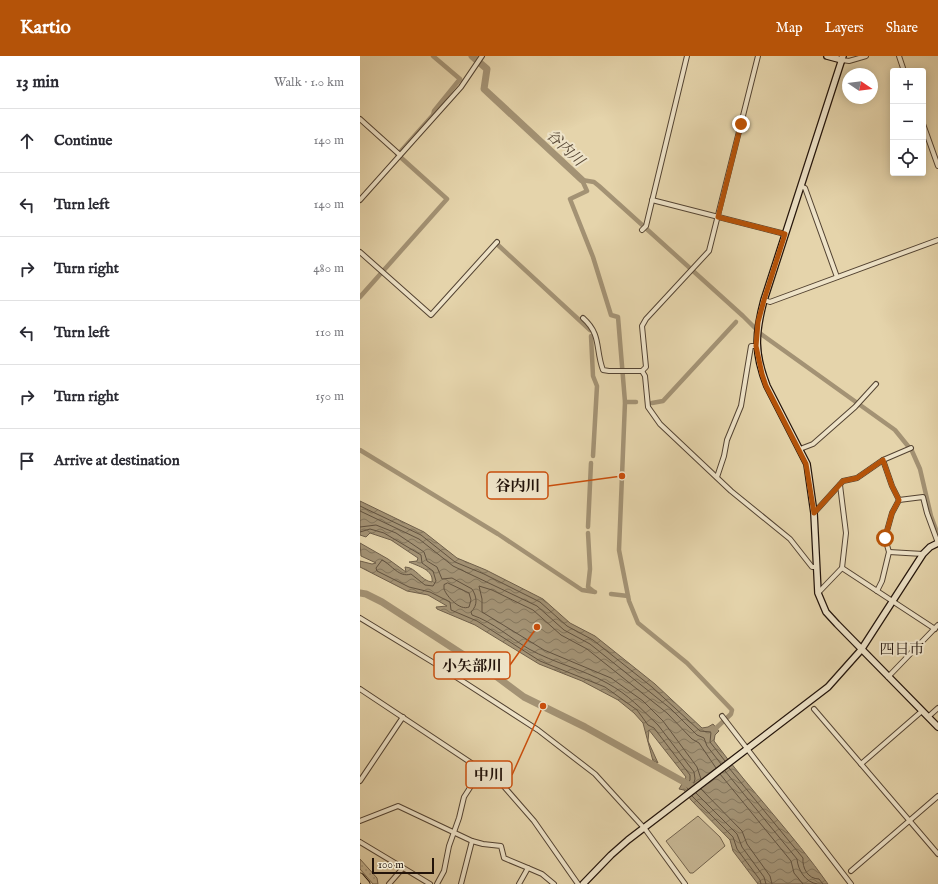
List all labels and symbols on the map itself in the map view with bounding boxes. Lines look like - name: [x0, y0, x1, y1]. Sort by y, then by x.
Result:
- north arrow: [842, 68, 878, 104]
- route end: [732, 115, 750, 133]
- water label: 谷内川: [542, 126, 589, 172]
- callout: 谷内川: [487, 472, 548, 499]
- text: 谷内川: [495, 477, 541, 496]
- route start: [876, 529, 894, 547]
- district label: 四日市: [879, 640, 925, 659]
- callout: 小矢部川: [434, 652, 510, 679]
- text: 小矢部川: [442, 657, 502, 676]
- callout: 中川: [466, 761, 512, 788]
- text: 中川: [474, 766, 504, 785]
- scale bar: [372, 856, 434, 875]

